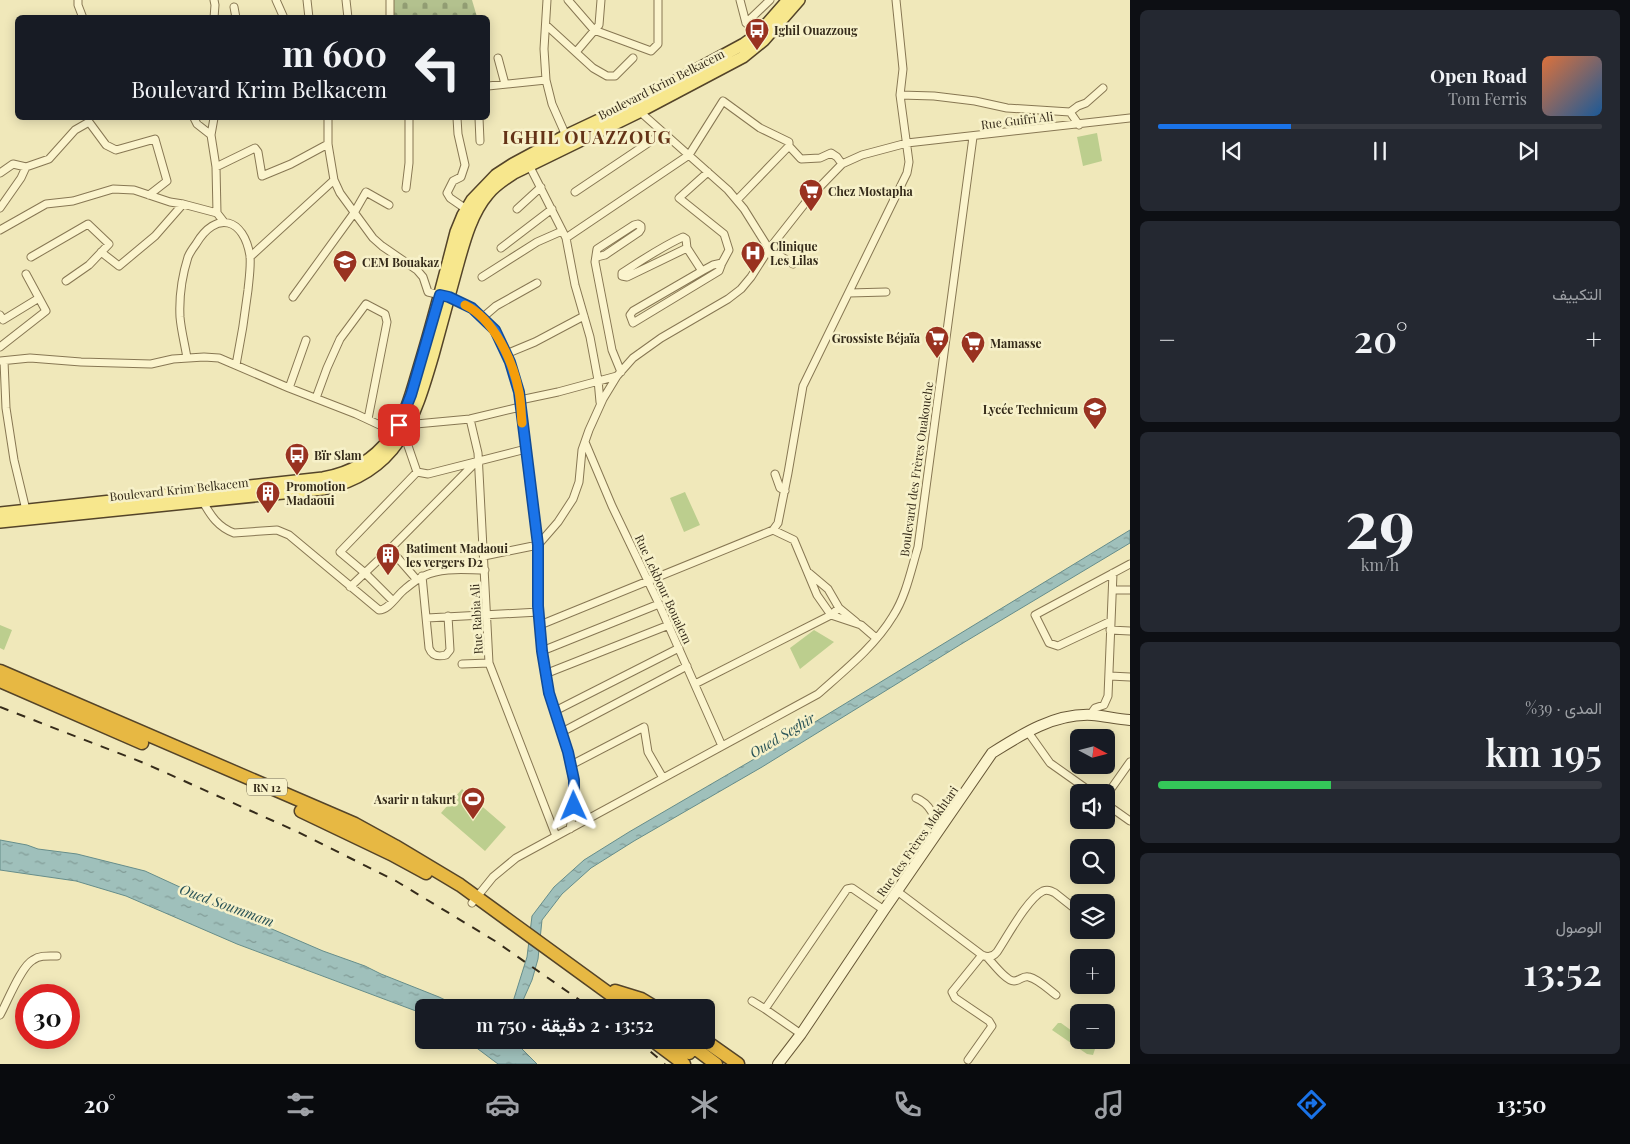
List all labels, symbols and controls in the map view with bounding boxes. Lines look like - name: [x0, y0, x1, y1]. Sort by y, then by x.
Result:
- bus stop icon: Ighil Ouazzoug: [744, 17, 770, 51]
- place label: Ighil Ouazzoug: [774, 22, 858, 38]
- text: 600 m: [282, 29, 387, 76]
- icon: left: [405, 35, 470, 100]
- street label: Boulevard Krim Belkacem: [595, 45, 727, 123]
- text: Open Road: [1430, 62, 1527, 88]
- text: Boulevard Krim Belkacem: [131, 74, 387, 104]
- text: Tom Ferris: [1448, 88, 1527, 109]
- street label: Rue Guifri Ali: [980, 108, 1055, 132]
- district label: IGHIL OUAZZOUG: [502, 125, 672, 149]
- icon: previous: [1218, 137, 1246, 165]
- icon: pause: [1366, 137, 1394, 165]
- icon: next: [1514, 137, 1542, 165]
- supermarket icon: Chez Mostapha: [798, 178, 824, 212]
- place label: Chez Mostapha: [828, 183, 913, 199]
- place label: Clinique Les Lilas: [770, 238, 819, 268]
- hospital icon: Clinique Les Lilas: [740, 240, 766, 274]
- school or university icon: CEM Bouakaz: [332, 249, 358, 283]
- place label: CEM Bouakaz: [362, 254, 440, 270]
- text: التكييف: [1552, 283, 1602, 304]
- text: 20°: [1354, 312, 1408, 363]
- text: −: [1158, 320, 1176, 357]
- text: +: [1586, 320, 1602, 357]
- supermarket icon: Grossiste Béjaïa: [924, 325, 950, 359]
- place label: Grossiste Béjaïa: [832, 330, 921, 346]
- supermarket icon: Mamasse: [960, 330, 986, 364]
- place label: Mamasse: [990, 335, 1041, 351]
- street label: Boulevard des Frères Ouakouche: [896, 380, 936, 558]
- school or university icon: Lycée Technicum: [1082, 396, 1108, 430]
- place label: Lycée Technicum: [983, 401, 1078, 417]
- pin: [378, 404, 420, 446]
- icon: arrive: [385, 411, 413, 439]
- bus stop icon: Bïr Slam: [284, 442, 310, 476]
- place label: Bïr Slam: [314, 447, 362, 463]
- street label: Boulevard Krim Belkacem: [109, 474, 250, 504]
- place label: Promotion Madaoui: [286, 478, 346, 508]
- text: 29: [1345, 478, 1415, 564]
- building icon: Promotion Madaoui: [255, 480, 281, 514]
- street label: Rue Lekbour Boualem: [632, 532, 696, 646]
- place label: Batiment Madaoui les vergers D2: [406, 540, 508, 570]
- building icon: Batiment Madaoui les vergers D2: [375, 542, 401, 576]
- text: km/h: [1361, 554, 1399, 575]
- street label: Rue Rabia Ali: [466, 583, 486, 655]
- text: المدى · 39%: [1525, 697, 1602, 718]
- water label: Oued Seghir: [746, 708, 819, 762]
- text: 195 km: [1485, 726, 1602, 777]
- north arrow: [1070, 729, 1115, 774]
- map controls: [1070, 729, 1115, 1049]
- road number: RN 12: [247, 779, 287, 796]
- position arrow: [547, 779, 599, 831]
- street label: Rue des Frères Mokhtari: [873, 782, 962, 900]
- button: sound: [1070, 784, 1115, 829]
- sports icon: Asarir n takurt: [460, 786, 486, 820]
- place label: Asarir n takurt: [373, 791, 457, 807]
- button: search: [1070, 839, 1115, 884]
- water label: Oued Soummam: [177, 879, 277, 931]
- button: layers: [1070, 894, 1115, 939]
- text: الوصول: [1556, 916, 1602, 937]
- text: 13:52: [1523, 945, 1602, 996]
- button: +: [1070, 949, 1115, 994]
- speed limit sign: 30: [15, 984, 80, 1049]
- button: −: [1070, 1004, 1115, 1049]
- text: 13:52 · 2 دقيقة · 750 m: [476, 1011, 654, 1037]
- icon: filters: [283, 1087, 318, 1122]
- icon: car: [485, 1087, 520, 1122]
- icon: climate: [687, 1087, 722, 1122]
- icon: phone: [890, 1087, 925, 1122]
- icon: music: [1092, 1087, 1127, 1122]
- icon: directions: [1294, 1087, 1329, 1122]
- text: 20°: [84, 1089, 115, 1119]
- text: 13:50: [1497, 1089, 1546, 1119]

